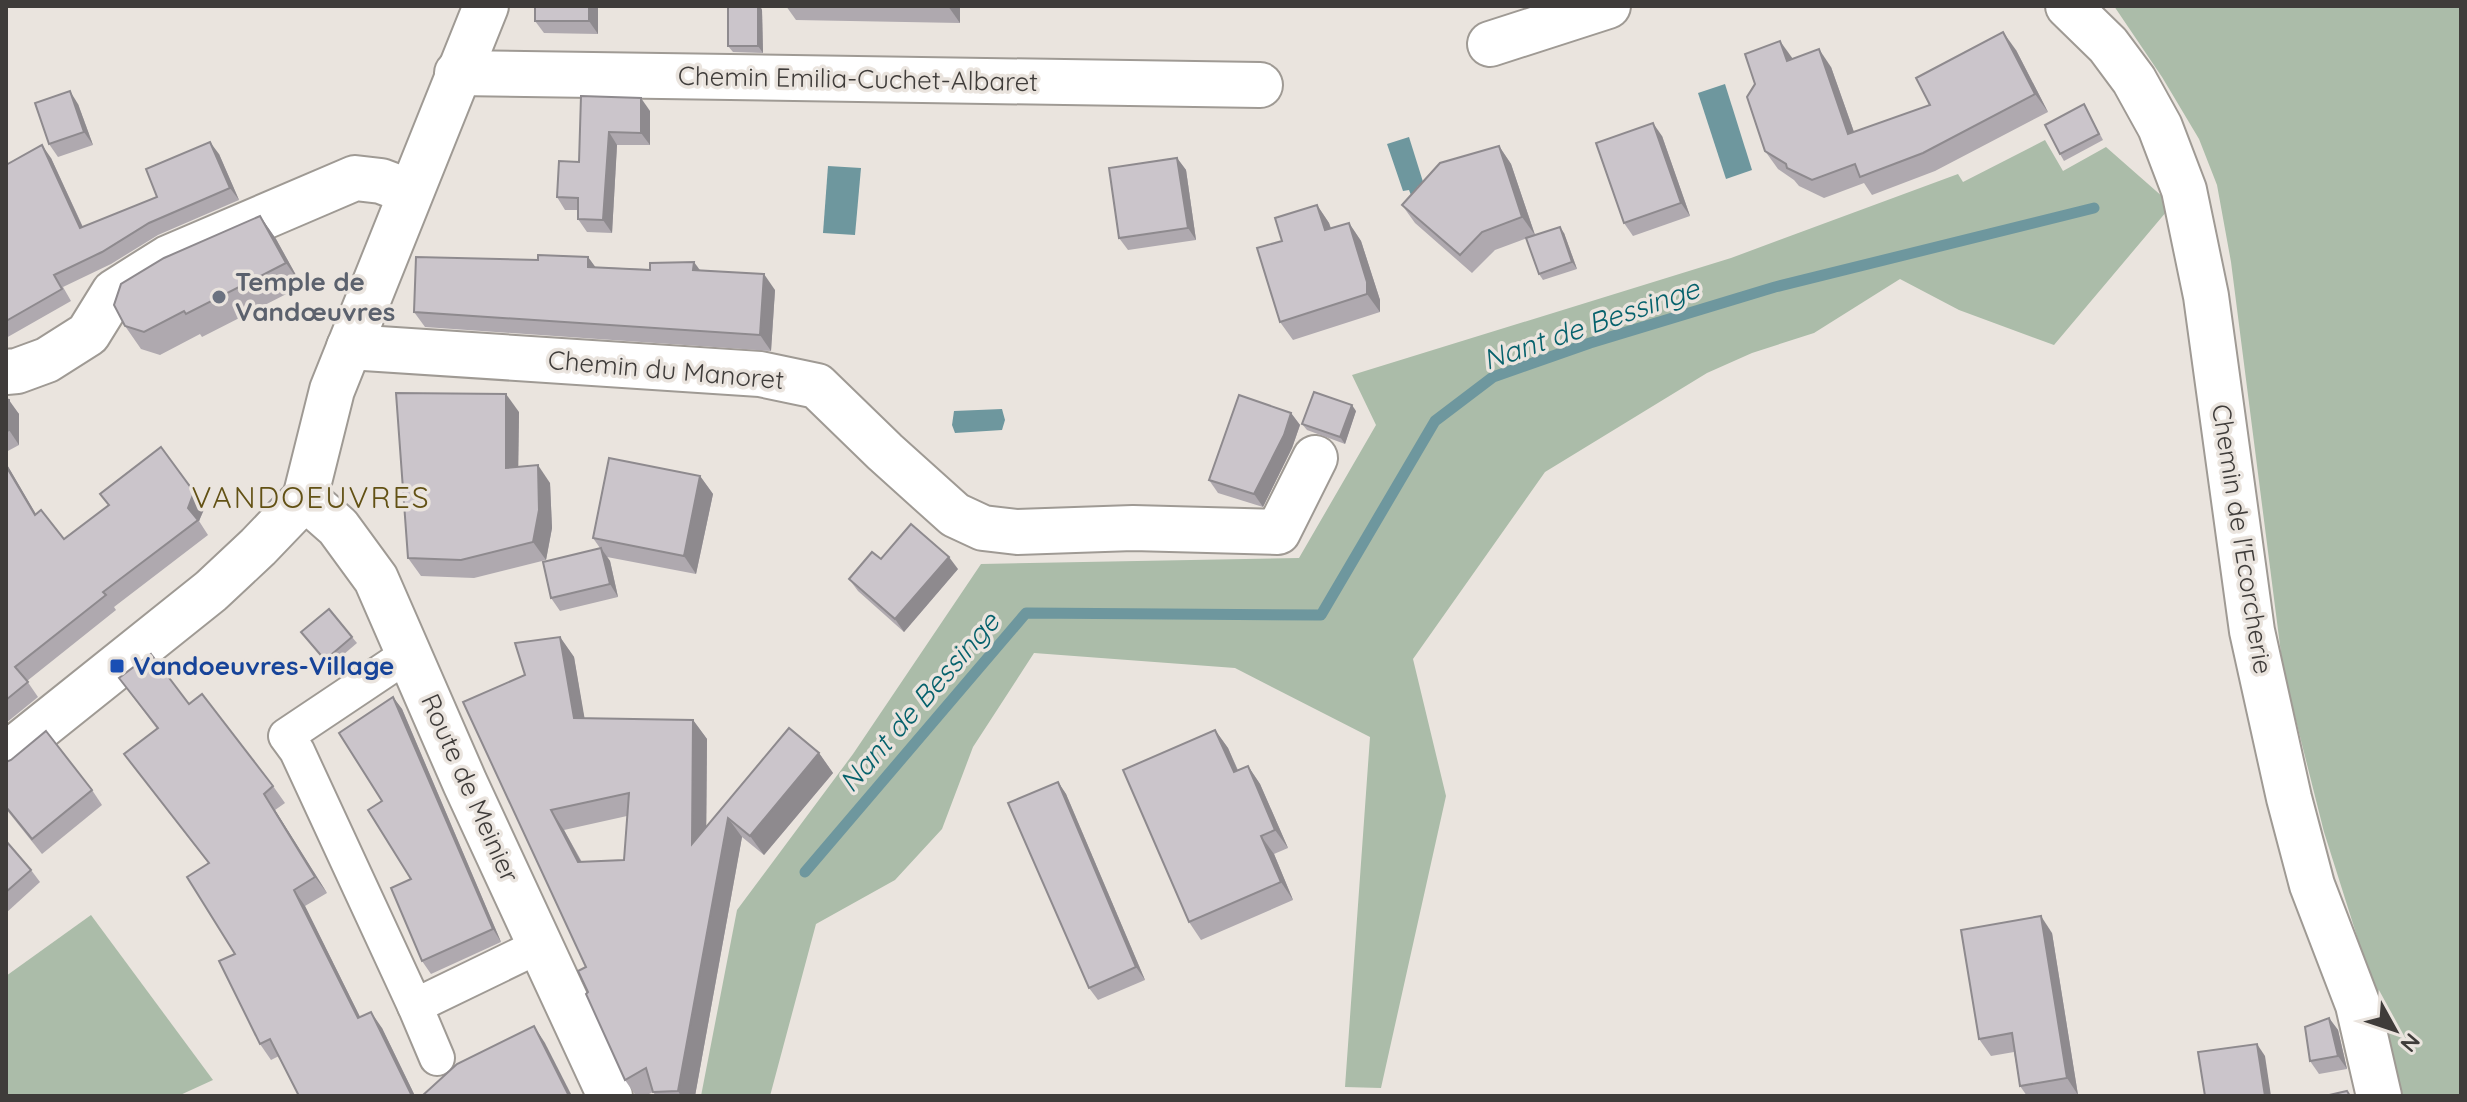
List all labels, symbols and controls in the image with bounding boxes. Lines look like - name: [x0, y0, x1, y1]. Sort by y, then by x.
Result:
- street label: Chemin Emilia-Cuchet-Albaret: [678, 59, 1038, 98]
- place label: Temple de Vandœuvres: [235, 265, 395, 328]
- water label: Nant de Bessinge: [1478, 270, 1705, 377]
- marker: Temple de Vandœuvres: [210, 288, 228, 306]
- street label: Chemin du Manoret: [547, 343, 785, 396]
- street label: Chemin de l'Ecorcherie: [2205, 402, 2280, 676]
- district label: VANDOEUVRES: [191, 478, 431, 516]
- water label: Nant de Bessinge: [831, 604, 1007, 799]
- place label: Vandoeuvres-Village: [133, 649, 394, 682]
- marker: Vandoeuvres-Village: [108, 657, 126, 675]
- street label: Route de Meinier: [414, 688, 527, 887]
- north arrow: [2355, 990, 2435, 1070]
- text: N: [2394, 1028, 2426, 1058]

